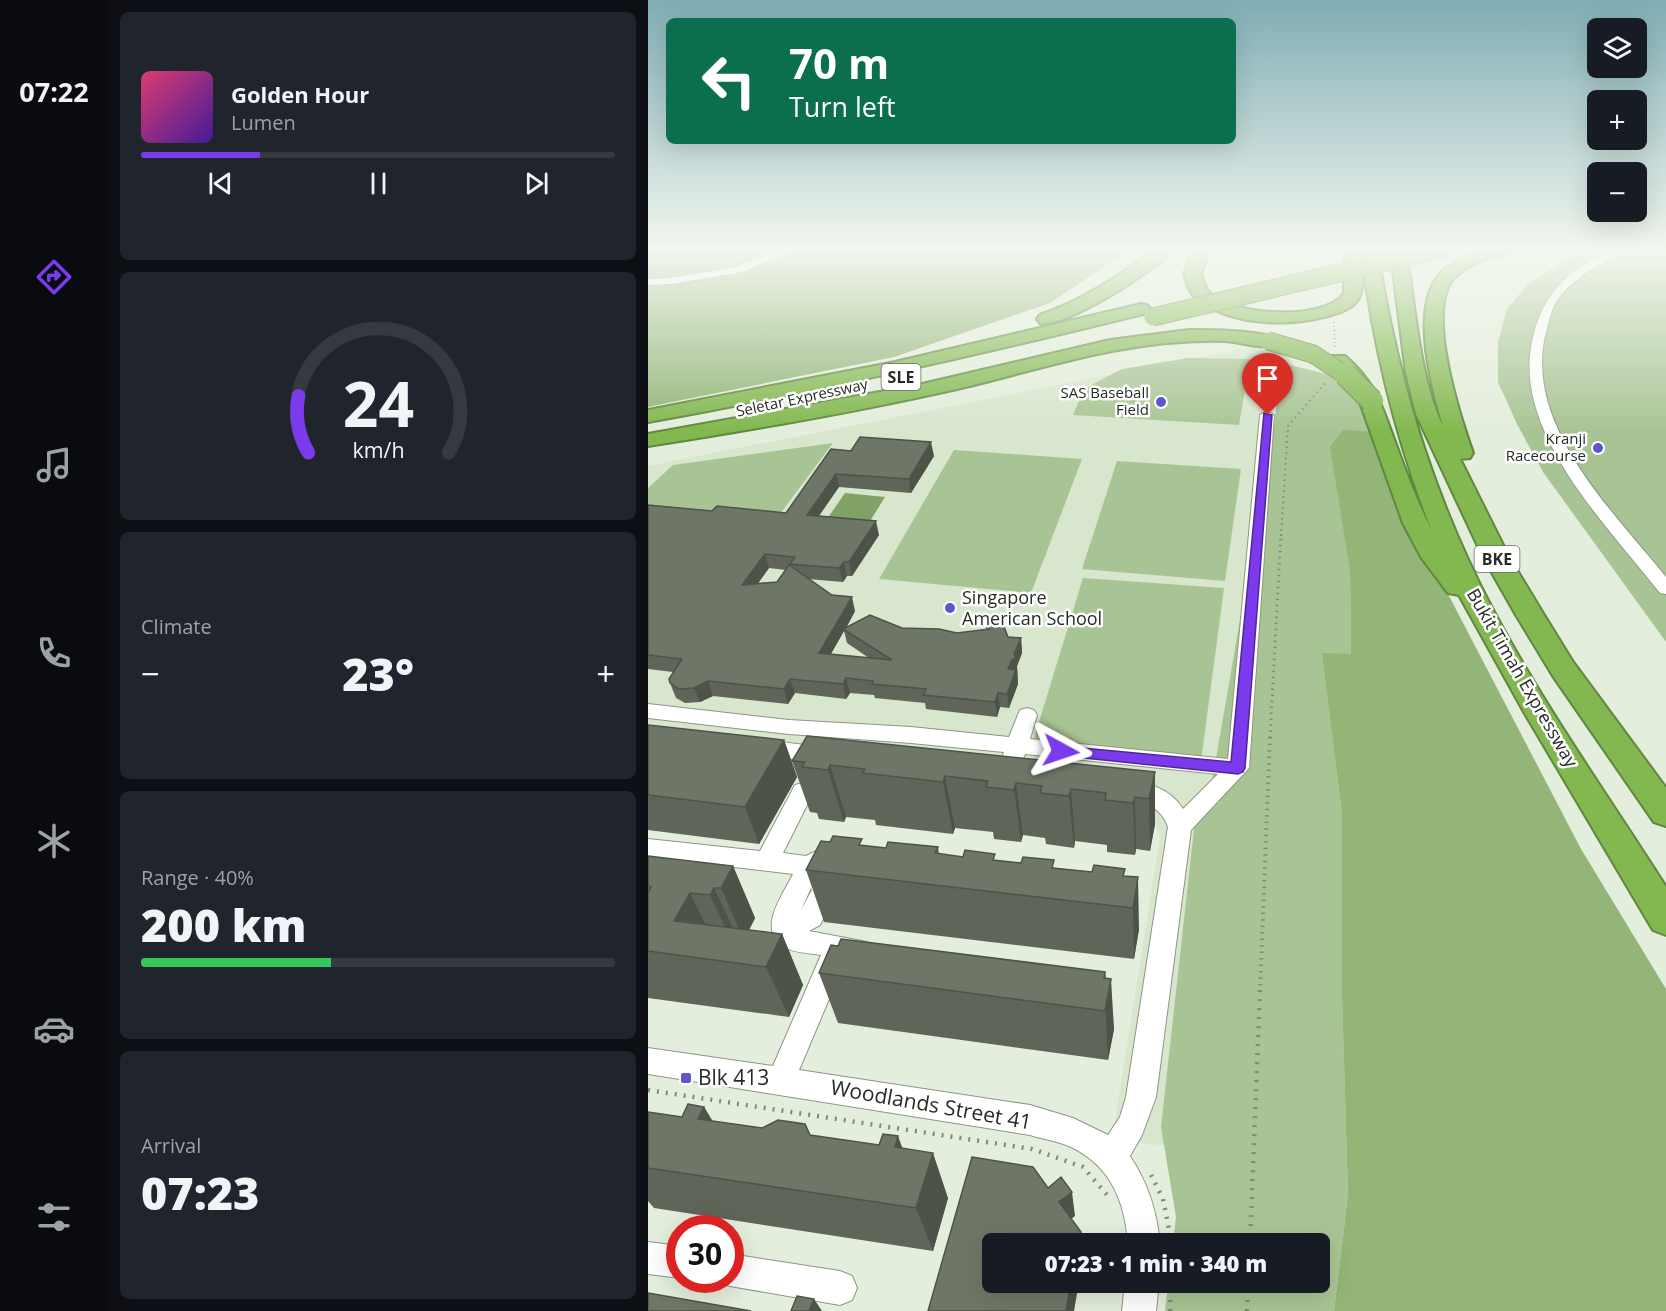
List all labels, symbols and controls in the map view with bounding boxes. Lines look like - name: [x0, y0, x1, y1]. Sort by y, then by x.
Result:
- map controls: [1587, 18, 1647, 222]
- button: layers: [1587, 18, 1647, 78]
- text: 70 m: [789, 34, 889, 91]
- icon: left: [690, 42, 768, 120]
- text: 07:22: [19, 73, 89, 110]
- text: Golden Hour: [231, 79, 369, 109]
- text: Turn left: [789, 88, 896, 125]
- button: +: [1587, 90, 1647, 150]
- text: Lumen: [231, 109, 296, 136]
- button: −: [1587, 162, 1647, 222]
- icon: previous: [204, 167, 237, 200]
- icon: pause: [362, 167, 395, 200]
- icon: next: [520, 167, 553, 200]
- icon: directions: [33, 256, 75, 298]
- pin: [1242, 353, 1293, 415]
- text: 24: [342, 360, 414, 445]
- icon: arrive: [1251, 362, 1284, 395]
- road number: SLE: [882, 364, 920, 390]
- street label: Seletar Expressway: [734, 373, 870, 421]
- place label: SAS Baseball Field: [1060, 382, 1149, 419]
- marker: SAS Baseball Field: [1154, 395, 1168, 409]
- place label: Kranji Racecourse: [1506, 428, 1586, 465]
- text: km/h: [352, 435, 404, 464]
- marker: Kranji Racecourse: [1591, 441, 1605, 455]
- icon: music: [33, 444, 75, 486]
- road number: BKE: [1474, 546, 1520, 572]
- street label: Bukit Timah Expressway: [1462, 584, 1584, 772]
- place label: Singapore American School: [962, 585, 1102, 630]
- marker: Singapore American School: [943, 601, 957, 615]
- text: Climate: [141, 613, 212, 640]
- icon: phone: [33, 632, 75, 674]
- text: 23°: [342, 643, 414, 704]
- text: −: [141, 651, 160, 696]
- text: +: [596, 651, 615, 696]
- position arrow: [1029, 719, 1093, 783]
- icon: climate: [33, 820, 75, 862]
- text: Range · 40%: [141, 864, 254, 891]
- text: 200 km: [141, 894, 306, 955]
- icon: car: [33, 1008, 75, 1050]
- place label: Blk 413: [698, 1063, 769, 1091]
- marker: Blk 413: [679, 1071, 693, 1085]
- street label: Woodlands Street 41: [828, 1073, 1034, 1135]
- text: Arrival: [141, 1132, 201, 1159]
- text: 07:23: [141, 1162, 259, 1223]
- icon: filters: [33, 1196, 75, 1238]
- speed limit sign: 30: [666, 1215, 744, 1293]
- text: 07:23 · 1 min · 340 m: [1045, 1248, 1267, 1278]

